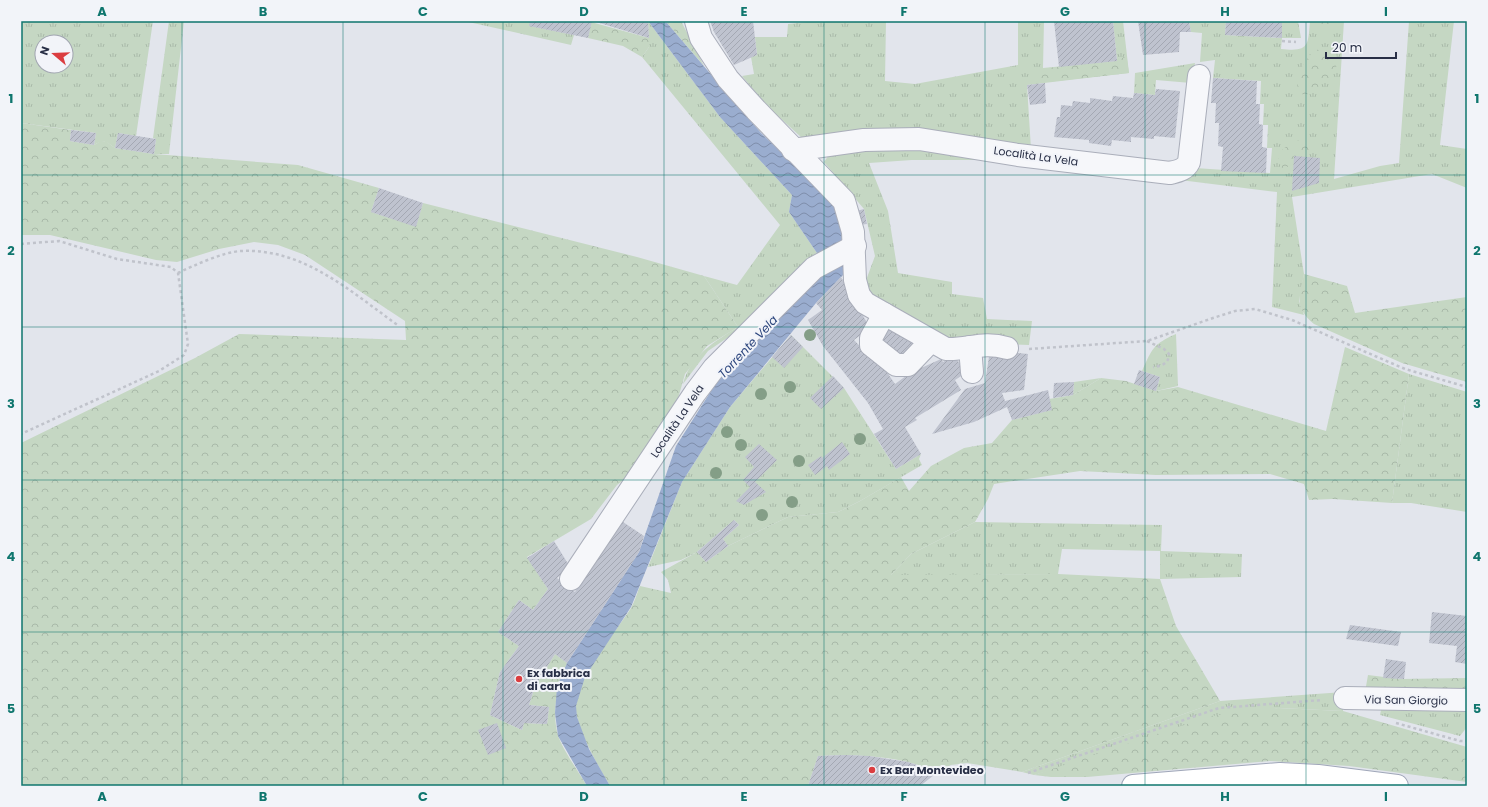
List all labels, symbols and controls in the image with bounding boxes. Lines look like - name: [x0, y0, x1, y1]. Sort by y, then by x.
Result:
- text: A: [97, 2, 107, 21]
- text: B: [259, 2, 268, 21]
- text: C: [418, 2, 428, 21]
- text: D: [579, 2, 589, 21]
- text: E: [740, 2, 748, 21]
- text: F: [900, 2, 908, 21]
- text: G: [1060, 2, 1070, 21]
- text: H: [1220, 2, 1230, 21]
- text: I: [1384, 2, 1388, 21]
- north arrow: [34, 34, 74, 74]
- scale bar: [1326, 34, 1396, 60]
- text: 20 m: [1332, 39, 1362, 56]
- text: N: [36, 44, 53, 57]
- text: 1: [9, 89, 13, 108]
- text: 1: [1475, 89, 1479, 108]
- street label: Località La Vela: [993, 142, 1079, 170]
- text: 2: [7, 241, 15, 260]
- text: 2: [1473, 241, 1481, 260]
- water label: Torrente Vela: [714, 312, 781, 382]
- street label: Località La Vela: [647, 381, 707, 461]
- text: 3: [7, 394, 15, 413]
- text: 3: [1473, 394, 1481, 413]
- text: 4: [7, 547, 16, 566]
- text: 4: [1473, 547, 1482, 566]
- place label: Ex fabbrica di carta: [527, 665, 590, 694]
- marker: Ex fabbrica di carta: [514, 674, 524, 684]
- street label: Via San Giorgio: [1364, 691, 1448, 709]
- text: 5: [7, 699, 15, 718]
- text: 5: [1473, 699, 1481, 718]
- place label: Ex Bar Montevideo: [880, 762, 984, 778]
- marker: Ex Bar Montevideo: [867, 765, 877, 775]
- text: A: [97, 787, 107, 806]
- text: B: [259, 787, 268, 806]
- text: C: [418, 787, 428, 806]
- text: D: [579, 787, 589, 806]
- text: E: [740, 787, 748, 806]
- text: F: [900, 787, 908, 806]
- text: G: [1060, 787, 1070, 806]
- text: H: [1220, 787, 1230, 806]
- text: I: [1384, 787, 1388, 806]

